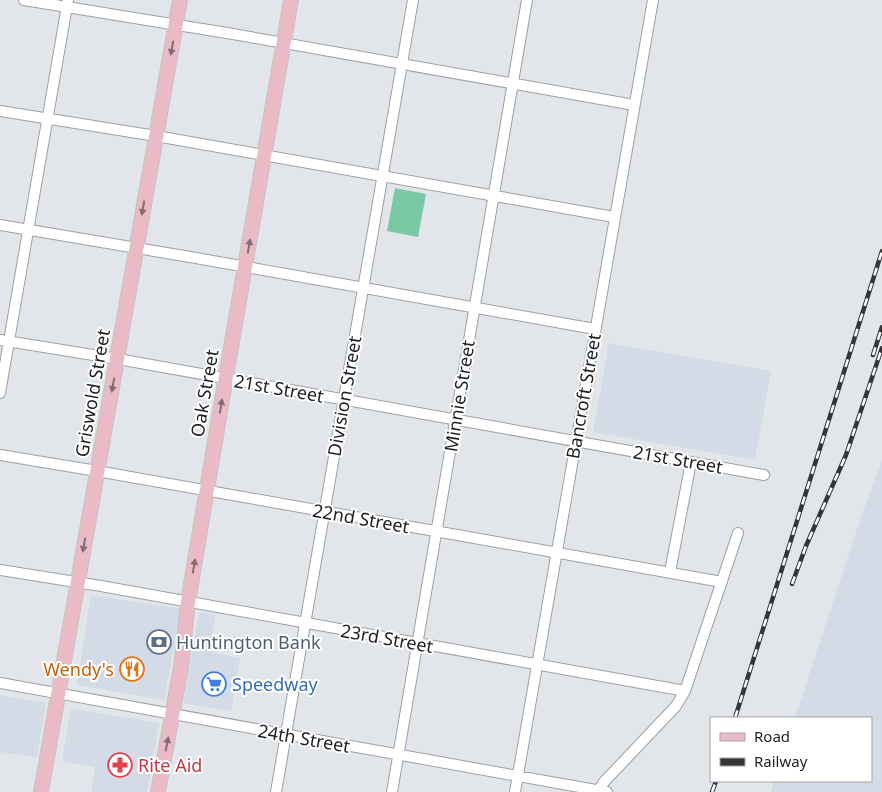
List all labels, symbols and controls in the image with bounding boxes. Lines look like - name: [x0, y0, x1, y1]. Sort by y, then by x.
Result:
- one-way arrow: [167, 40, 175, 56]
- one-way arrow: [138, 200, 146, 216]
- one-way arrow: [245, 238, 253, 254]
- street label: Griswold Street: [69, 327, 115, 459]
- street label: Bancroft Street: [560, 331, 606, 461]
- street label: Division Street: [322, 333, 366, 458]
- street label: Minnie Street: [438, 338, 480, 454]
- street label: Oak Street: [184, 347, 224, 439]
- street label: 21st Street: [232, 368, 326, 408]
- one-way arrow: [108, 378, 116, 394]
- one-way arrow: [217, 398, 225, 414]
- street label: 21st Street: [631, 439, 725, 479]
- street label: 22nd Street: [311, 498, 412, 538]
- one-way arrow: [80, 538, 88, 553]
- one-way arrow: [190, 558, 198, 574]
- street label: 23rd Street: [339, 618, 436, 658]
- bank icon: Huntington Bank: [146, 629, 172, 655]
- place label: Huntington Bank: [176, 630, 321, 654]
- restaurant icon: Wendy's: [119, 656, 145, 682]
- place label: Wendy's: [43, 657, 114, 681]
- supermarket icon: Speedway: [201, 671, 227, 697]
- place label: Speedway: [232, 672, 319, 696]
- legend: [710, 717, 872, 782]
- street label: 24th Street: [256, 718, 352, 758]
- text: Road: [754, 726, 790, 746]
- one-way arrow: [163, 737, 171, 752]
- text: Railway: [754, 751, 808, 771]
- pharmacy icon: Rite Aid: [107, 752, 133, 778]
- place label: Rite Aid: [138, 753, 202, 777]

